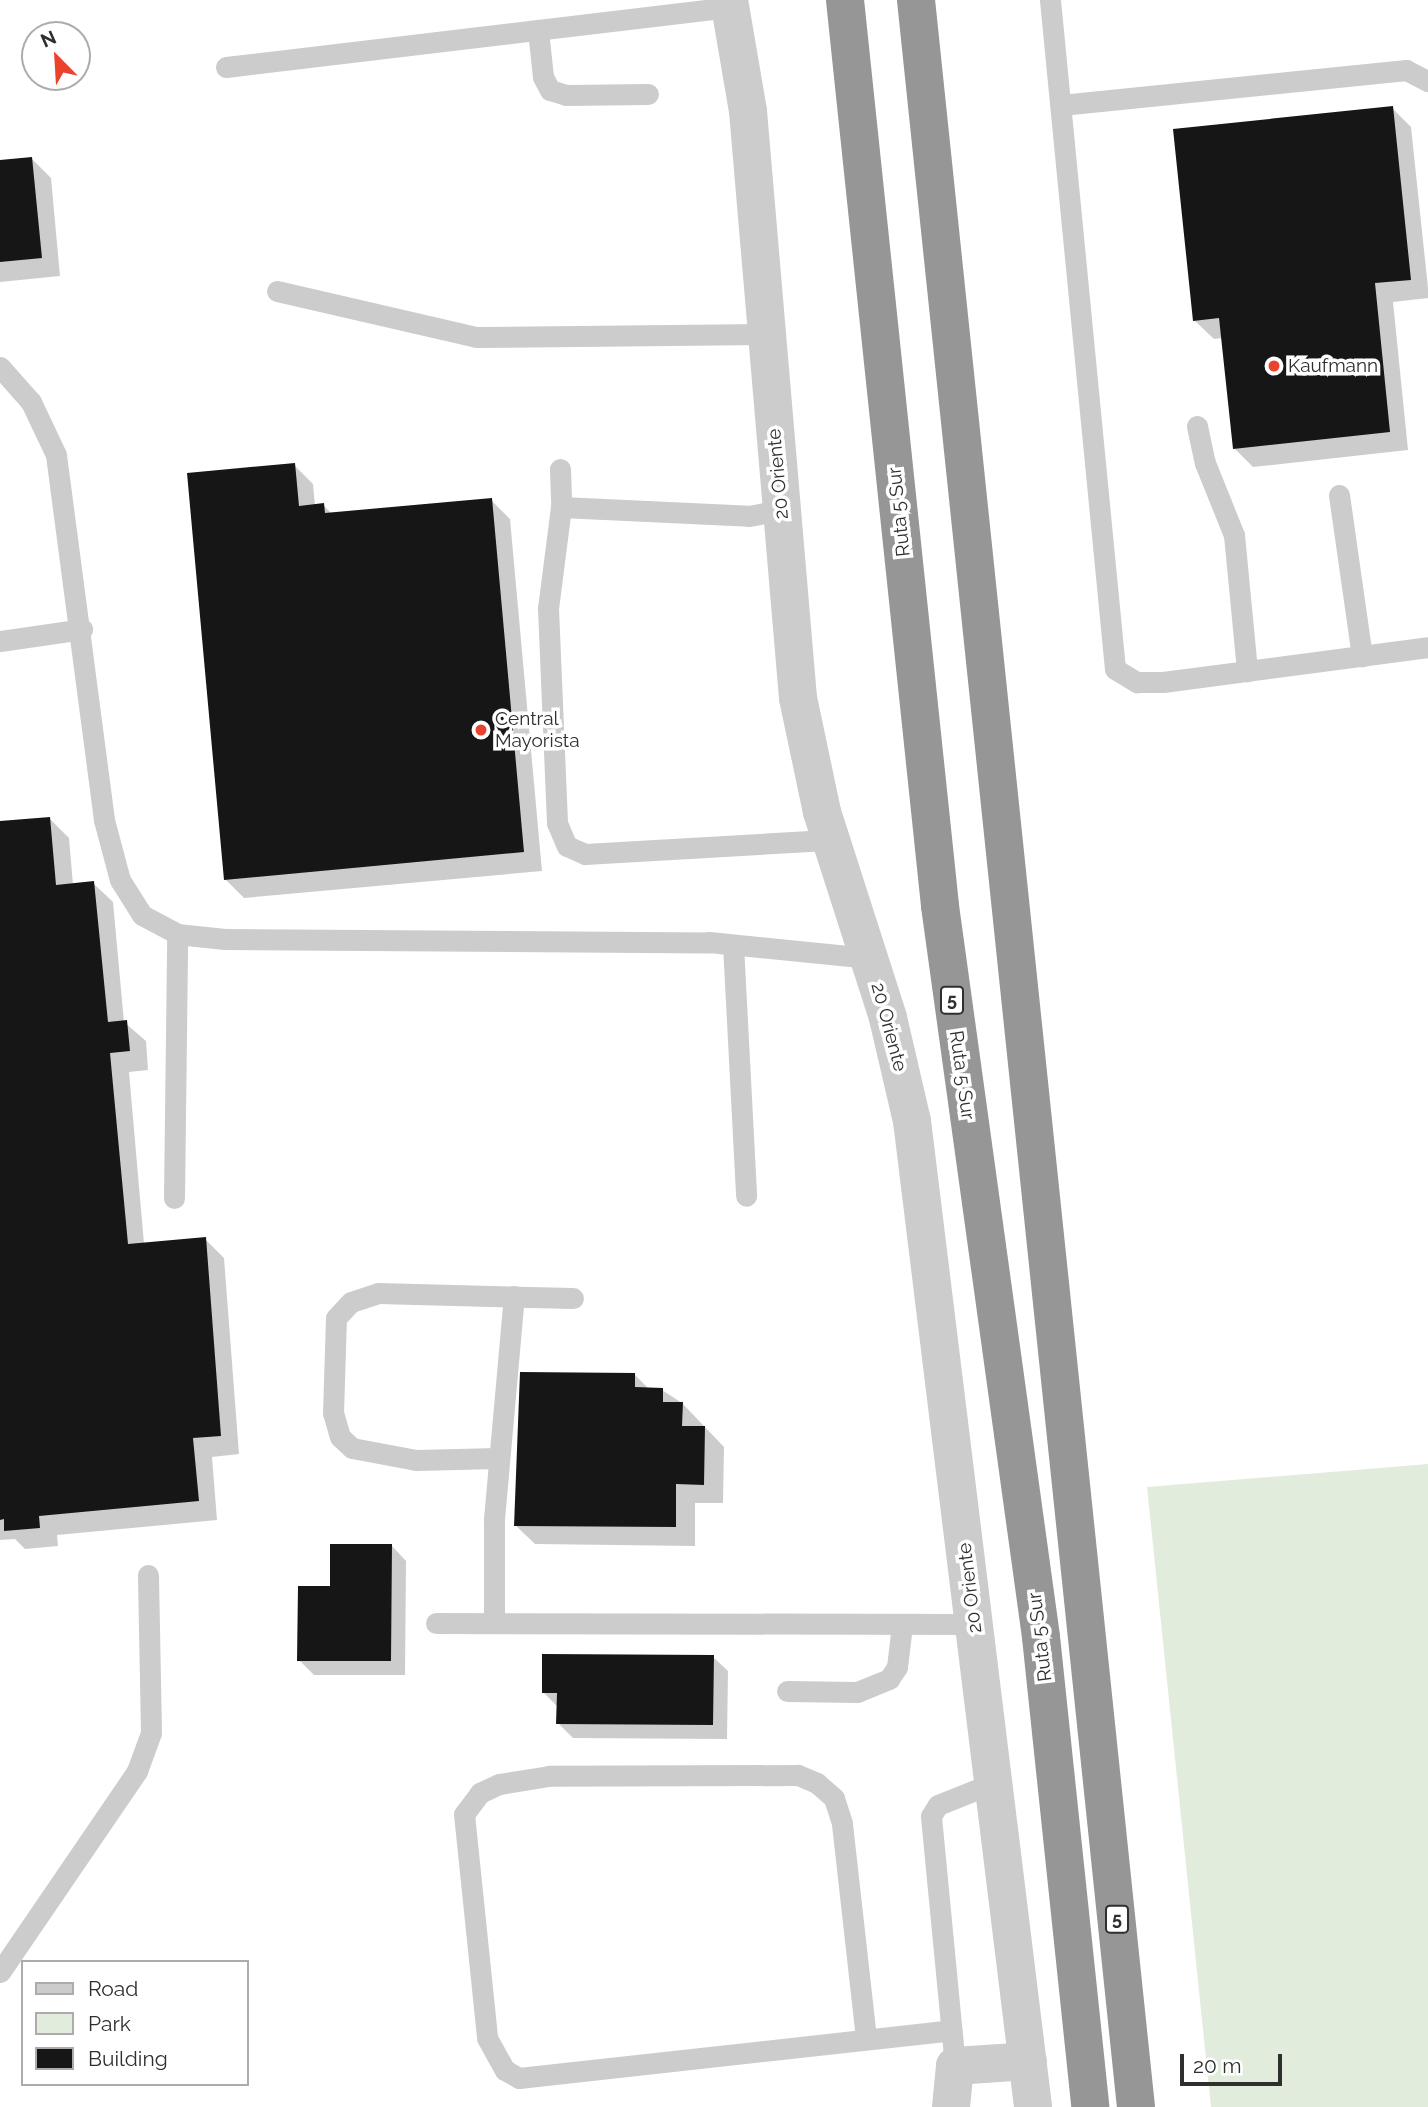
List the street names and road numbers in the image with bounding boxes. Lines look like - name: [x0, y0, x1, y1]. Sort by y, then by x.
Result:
- street label: 20 Oriente: [763, 428, 793, 520]
- street label: Ruta 5 Sur: [883, 466, 915, 558]
- street label: 20 Oriente: [866, 980, 912, 1074]
- road number: 5: [940, 986, 964, 1015]
- street label: Ruta 5 Sur: [944, 1029, 980, 1121]
- street label: 20 Oriente: [953, 1542, 987, 1634]
- street label: Ruta 5 Sur: [1023, 1591, 1057, 1683]
- road number: 5: [1105, 1905, 1129, 1934]

